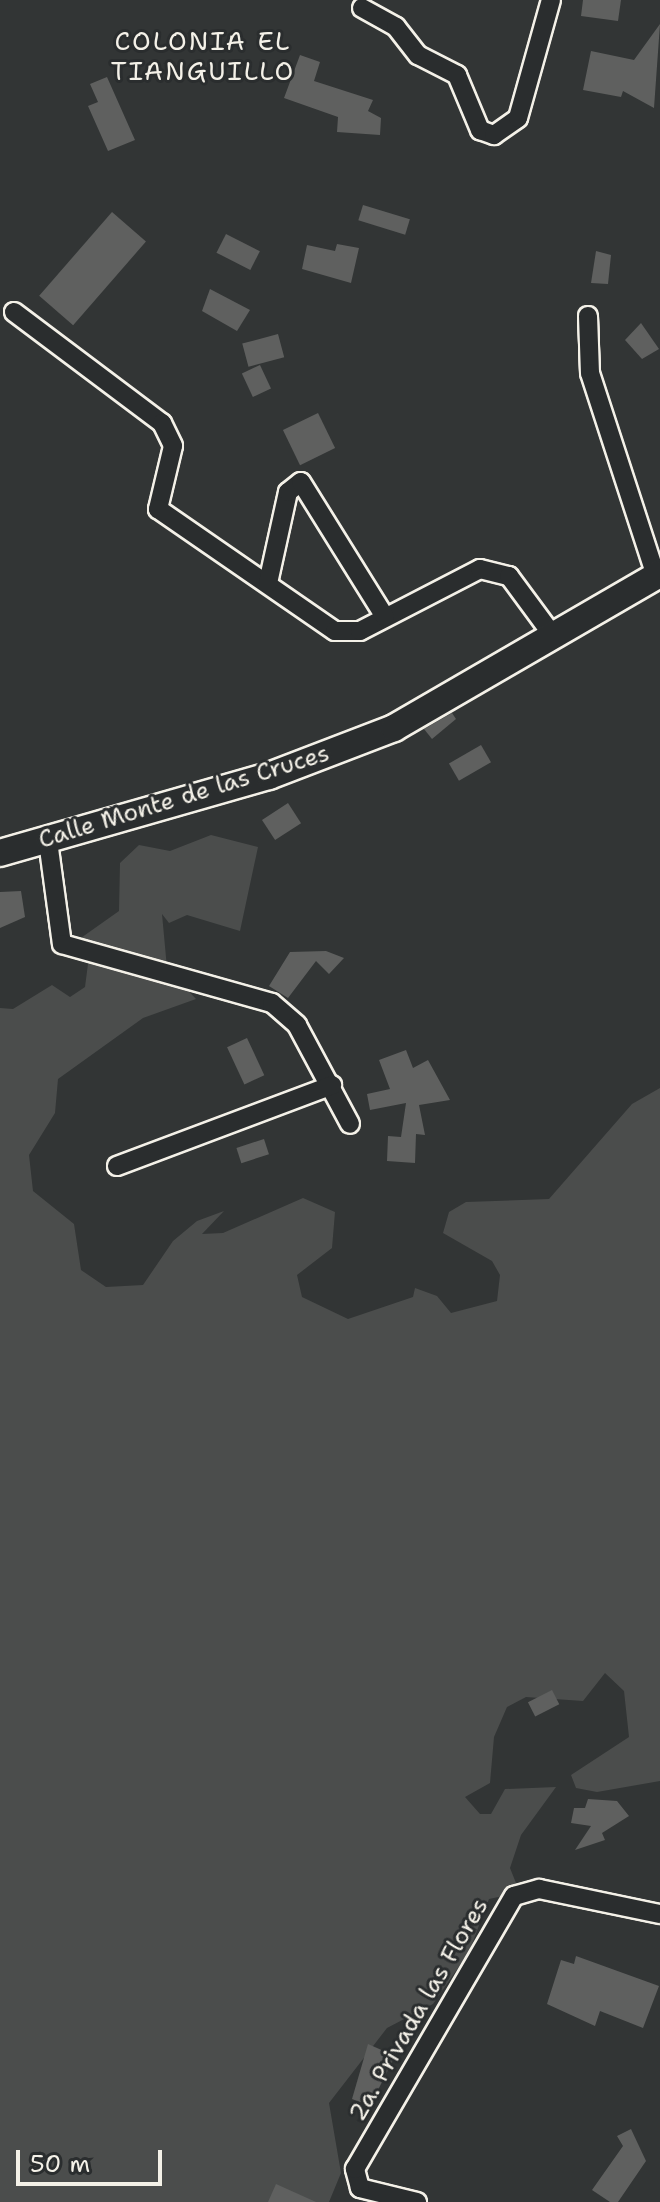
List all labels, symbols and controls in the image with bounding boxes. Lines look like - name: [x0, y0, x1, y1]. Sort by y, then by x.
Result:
- district label: COLONIA EL TIANGUILLO: [111, 25, 295, 86]
- street label: Calle Monte de las Cruces: [35, 739, 333, 855]
- street label: 2a. Privada las Flores: [343, 1893, 495, 2127]
- scale bar: [20, 2134, 166, 2184]
- text: 50 m: [30, 2148, 90, 2180]

